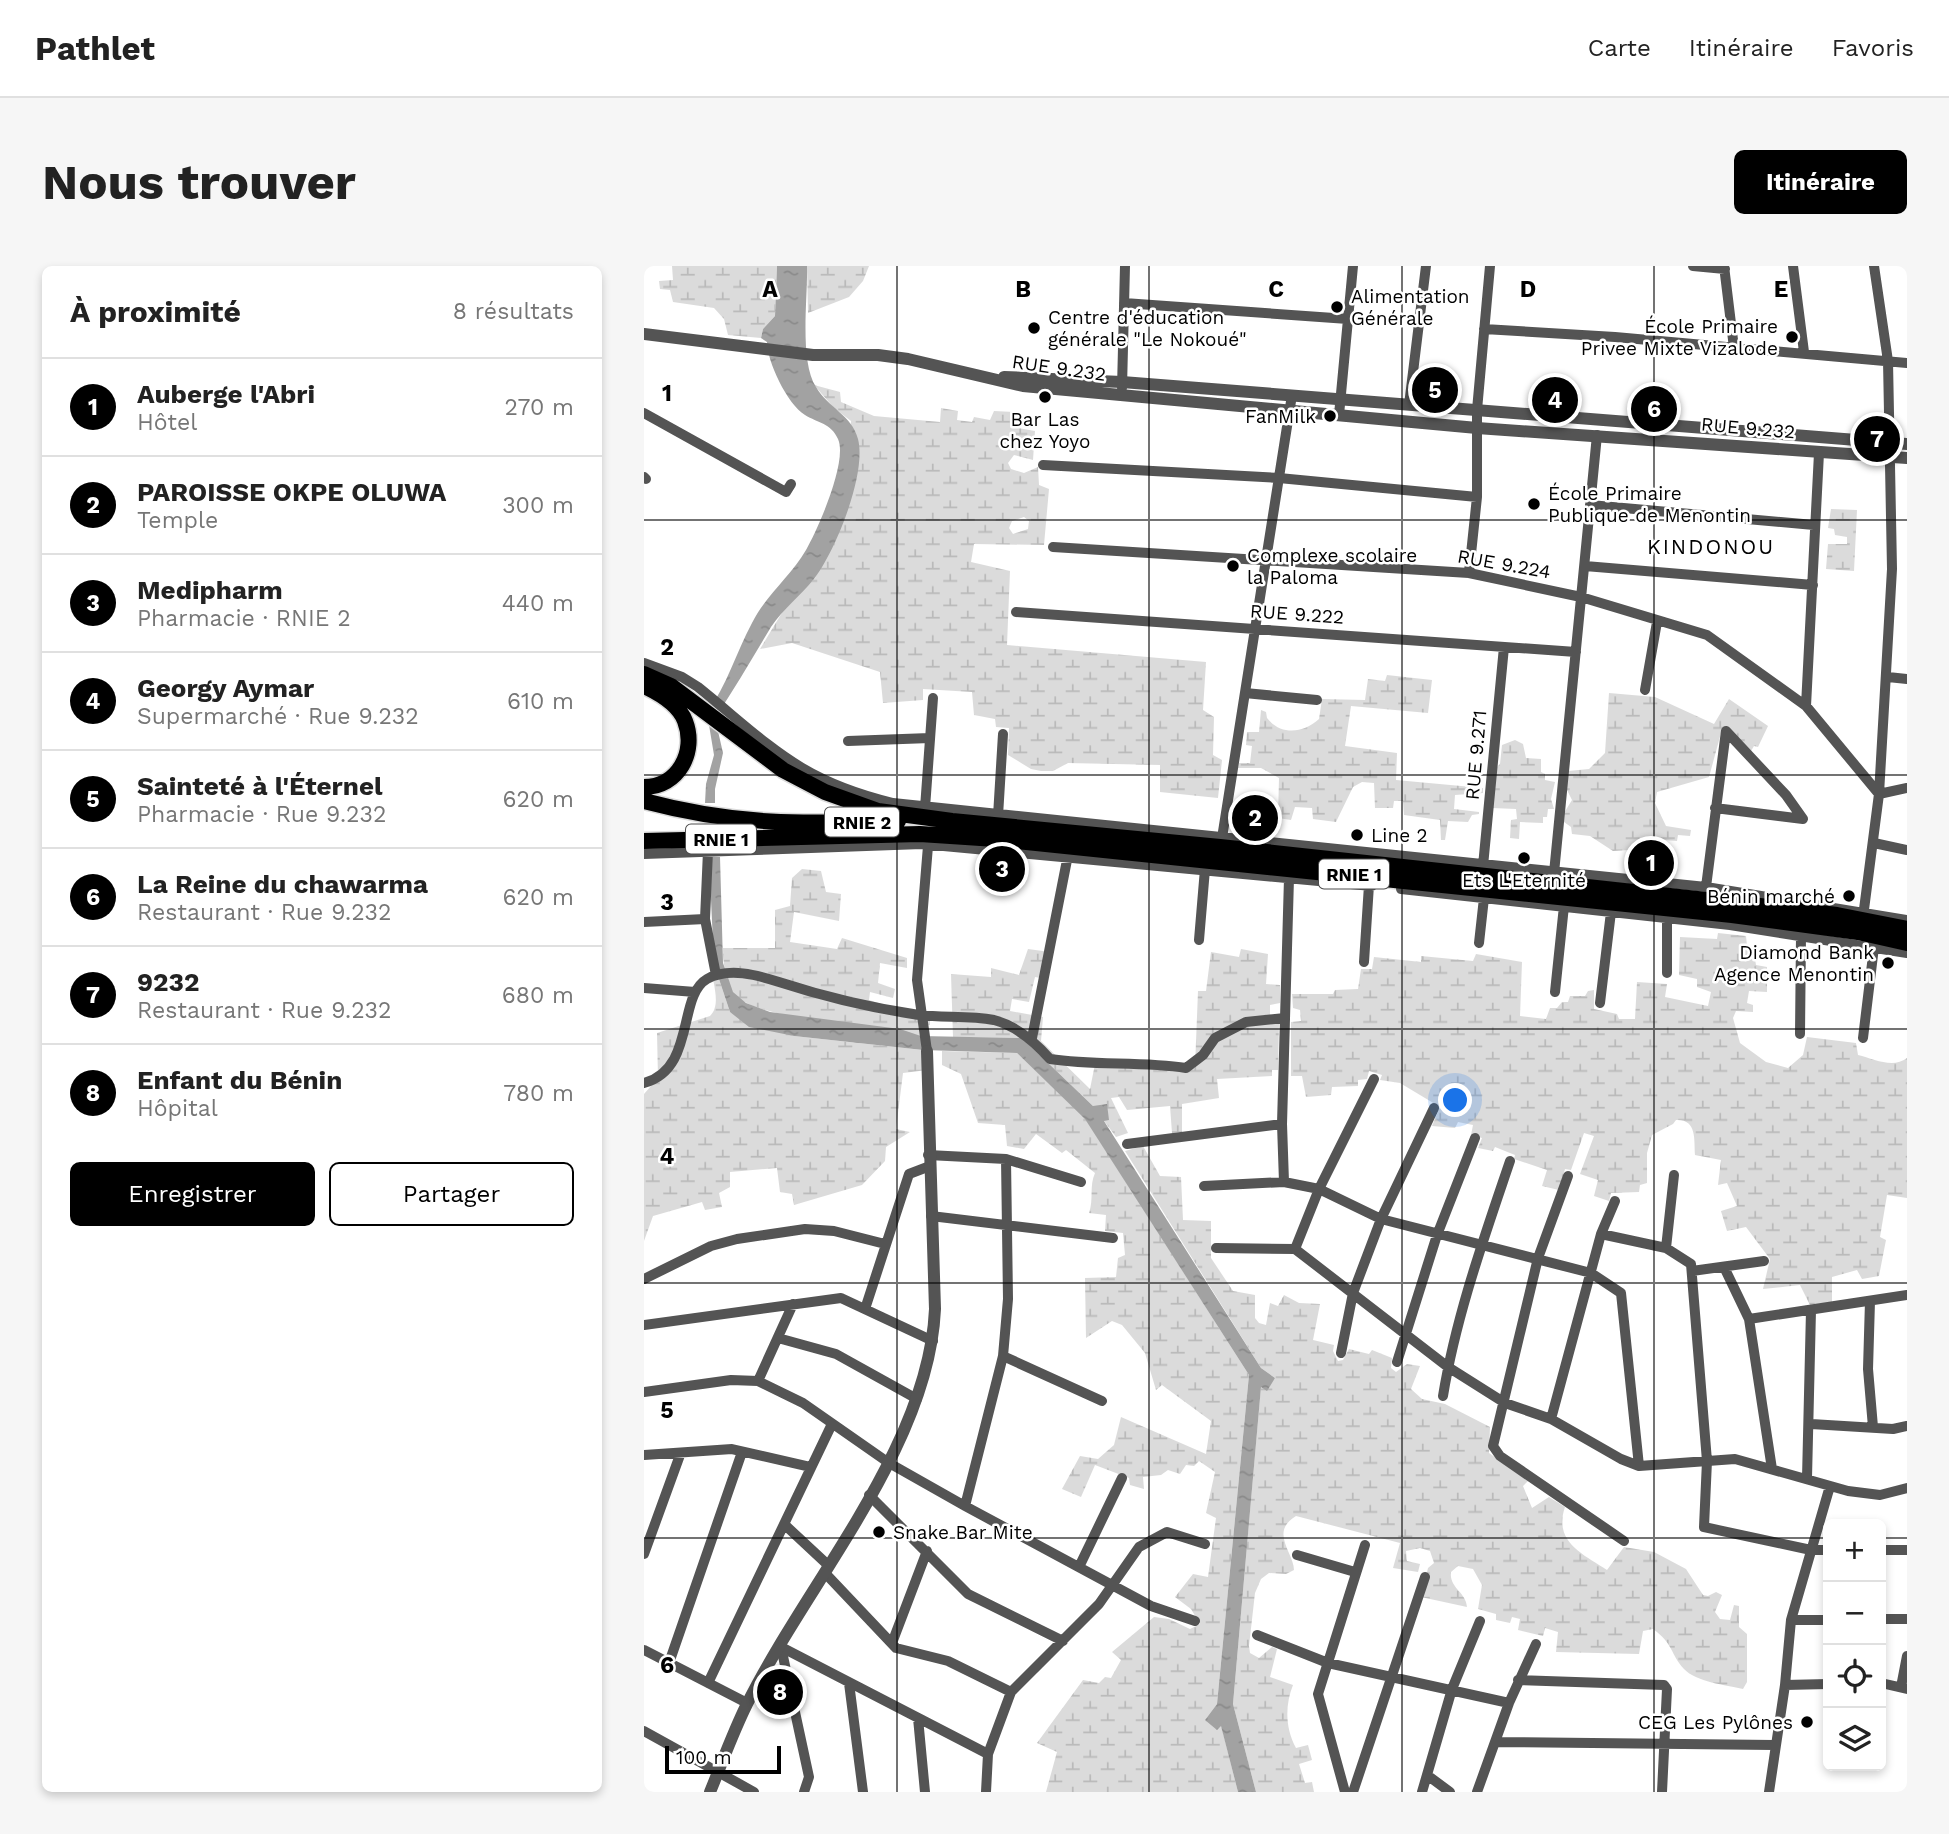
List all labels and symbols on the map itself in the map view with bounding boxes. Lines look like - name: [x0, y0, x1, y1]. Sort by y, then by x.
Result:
- text: A: [762, 276, 778, 303]
- text: B: [1015, 276, 1031, 303]
- text: C: [1268, 276, 1284, 303]
- text: D: [1520, 276, 1536, 303]
- text: E: [1774, 276, 1788, 303]
- place label: Alimentation Générale: [1351, 285, 1470, 330]
- marker: Alimentation Générale: [1329, 299, 1345, 315]
- place label: Centre d'éducation générale "Le Nokoué": [1048, 306, 1247, 351]
- place label: École Primaire Privee Mixte Vizalode: [1581, 315, 1778, 360]
- marker: Centre d'éducation générale "Le Nokoué": [1026, 320, 1042, 336]
- marker: École Primaire Privee Mixte Vizalode: [1784, 329, 1800, 345]
- street label: RUE 9.232: [1011, 350, 1107, 386]
- pin: 5: [1412, 364, 1458, 416]
- pin: 4: [1532, 374, 1578, 426]
- text: 1: [662, 380, 672, 407]
- pin: 6: [1631, 383, 1677, 435]
- marker: Bar Las chez Yoyo: [1037, 389, 1053, 405]
- place label: FanMilk: [1245, 405, 1316, 428]
- place label: Bar Las chez Yoyo: [999, 408, 1091, 453]
- marker: FanMilk: [1322, 408, 1338, 424]
- street label: RUE 9.232: [1700, 412, 1796, 444]
- pin: 7: [1854, 413, 1900, 465]
- place label: École Primaire Publique de Menontin: [1548, 482, 1751, 527]
- marker: École Primaire Publique de Menontin: [1526, 496, 1542, 512]
- district label: KINDONOU: [1647, 534, 1775, 559]
- place label: Complexe scolaire la Paloma: [1247, 544, 1417, 589]
- street label: RUE 9.224: [1456, 544, 1552, 584]
- marker: Complexe scolaire la Paloma: [1225, 558, 1241, 574]
- street label: RUE 9.222: [1249, 599, 1345, 629]
- text: 2: [660, 634, 674, 661]
- street label: RUE 9.271: [1461, 709, 1491, 801]
- pin: 2: [1232, 792, 1278, 844]
- road number: RNIE 2: [825, 808, 899, 836]
- road number: RNIE 1: [686, 824, 756, 854]
- place label: Line 2: [1371, 824, 1428, 847]
- marker: Line 2: [1349, 827, 1365, 843]
- pin: 1: [1628, 837, 1674, 889]
- pin: 3: [979, 843, 1025, 895]
- marker: Ets L'Eternité: [1516, 850, 1532, 866]
- road number: RNIE 1: [1319, 860, 1389, 888]
- place label: Ets L'Eternité: [1462, 869, 1586, 892]
- place label: Bénin marché: [1707, 885, 1835, 908]
- marker: Bénin marché: [1841, 888, 1857, 904]
- text: 3: [660, 889, 674, 916]
- place label: Diamond Bank Agence Menontin: [1714, 941, 1874, 986]
- marker: Diamond Bank Agence Menontin: [1880, 955, 1896, 971]
- your location: [1438, 1083, 1472, 1117]
- text: 4: [660, 1143, 675, 1170]
- text: 5: [660, 1397, 674, 1424]
- place label: Snake Bar Mite: [893, 1521, 1033, 1544]
- marker: Snake Bar Mite: [871, 1524, 887, 1540]
- text: 6: [660, 1652, 674, 1679]
- pin: 8: [757, 1666, 803, 1718]
- place label: CEG Les Pylônes: [1638, 1711, 1793, 1734]
- marker: CEG Les Pylônes: [1799, 1714, 1815, 1730]
- scale bar: [665, 1743, 780, 1775]

